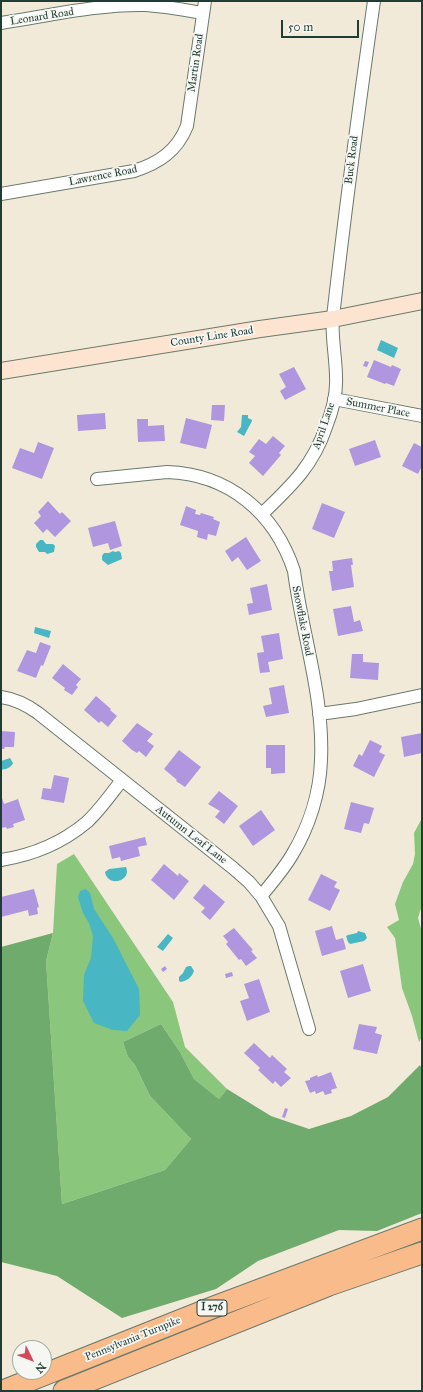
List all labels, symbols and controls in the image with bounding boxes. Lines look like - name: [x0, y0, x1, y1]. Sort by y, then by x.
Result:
- street label: Leonard Road: [9, 5, 75, 29]
- scale bar: [283, 12, 361, 38]
- text: 50 m: [288, 20, 313, 34]
- street label: Martin Road: [185, 33, 207, 93]
- street label: Buck Road: [342, 135, 362, 185]
- street label: Lawrence Road: [68, 163, 138, 189]
- street label: County Line Road: [170, 324, 254, 350]
- street label: Summer Place: [345, 395, 411, 421]
- street label: April Lane: [310, 401, 338, 451]
- street label: Snowflake Road: [289, 585, 315, 657]
- street label: Autumn Leaf Lane: [153, 803, 229, 867]
- road number: I 276: [197, 1300, 227, 1316]
- street label: Pennsylvania Turnpike: [83, 1314, 183, 1364]
- north arrow: [12, 1340, 52, 1380]
- text: N: [32, 1360, 48, 1376]

